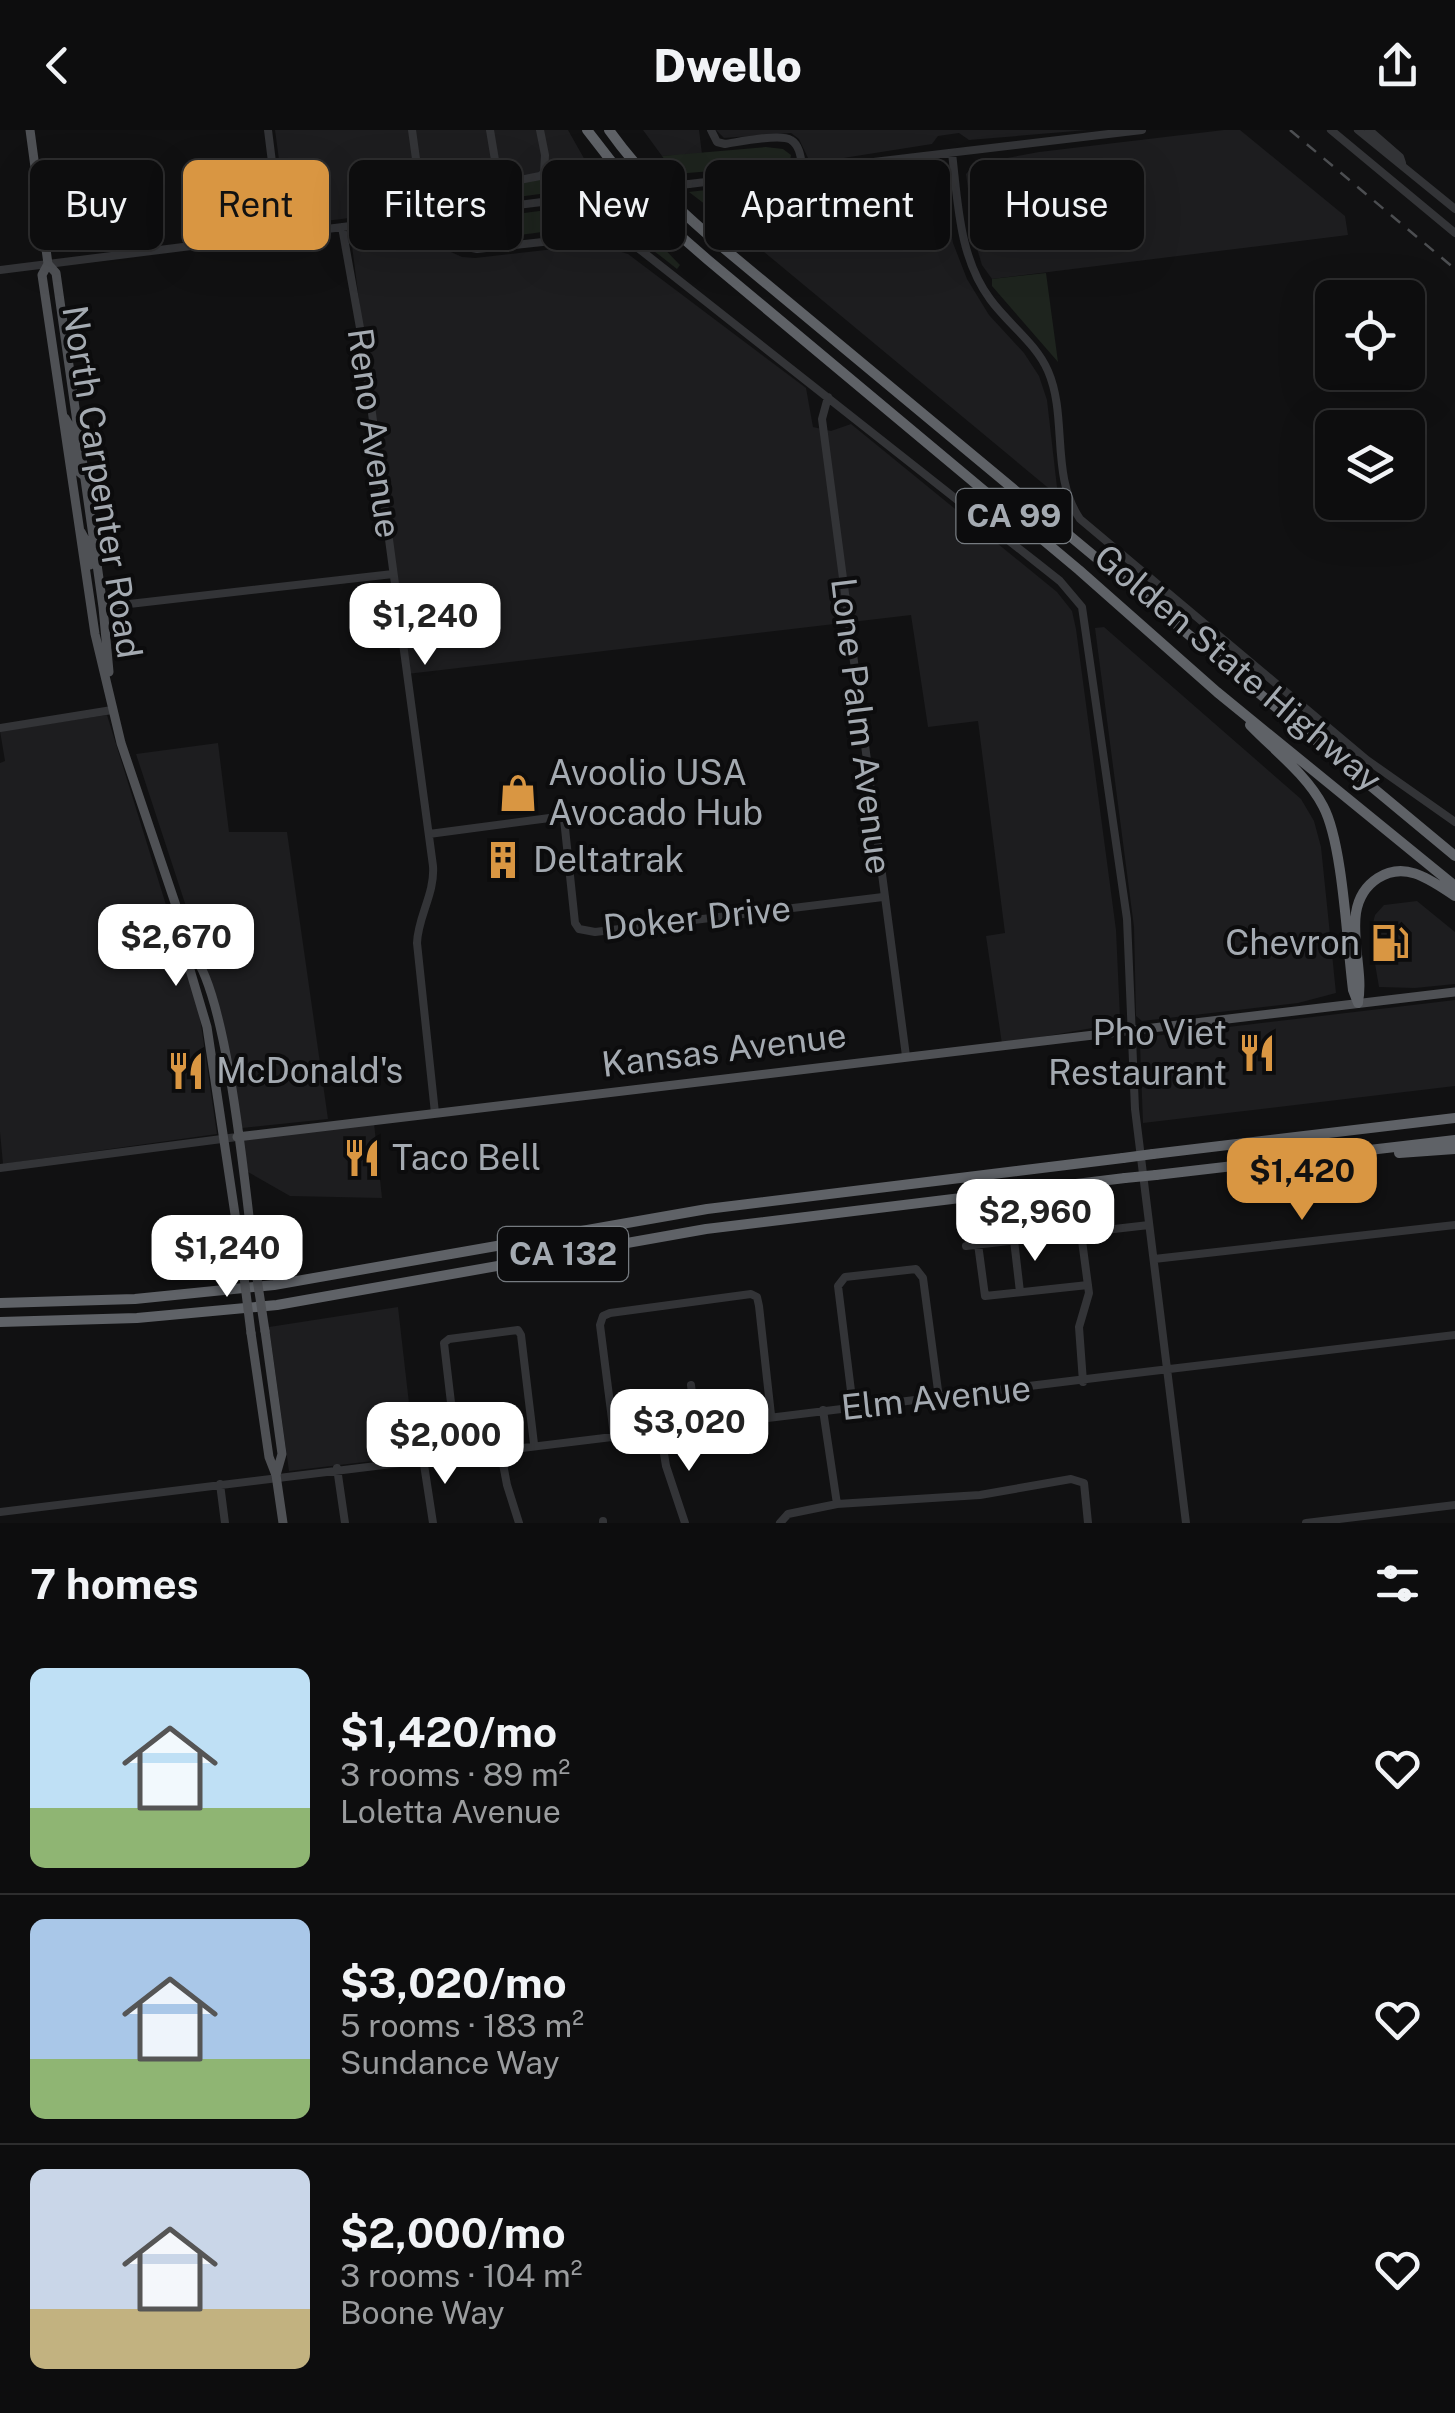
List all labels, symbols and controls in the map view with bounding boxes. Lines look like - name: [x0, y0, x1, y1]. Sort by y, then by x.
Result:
- icon: back: [30, 38, 85, 93]
- icon: share: [1370, 38, 1425, 93]
- text: Dwello: [653, 39, 802, 92]
- chip: Buy: [30, 160, 163, 250]
- chip: Rent: [183, 160, 329, 250]
- chip: Filters: [349, 160, 522, 250]
- chip: New: [542, 160, 685, 250]
- chip: Apartment: [705, 160, 950, 250]
- chip: House: [970, 160, 1144, 250]
- map controls: [1315, 280, 1425, 520]
- button: locate: [1315, 280, 1425, 390]
- street label: North Carpenter Road: [54, 303, 151, 661]
- street label: Reno Avenue: [339, 325, 410, 540]
- button: layers: [1315, 410, 1425, 520]
- road number: CA 99: [956, 489, 1072, 543]
- street label: Golden State Highway: [1087, 536, 1390, 800]
- street label: Lone Palm Avenue: [823, 575, 900, 876]
- pin: $1,240: [344, 583, 506, 668]
- text: $1,240: [372, 597, 478, 634]
- place label: Avoolio USA Avocado Hub: [548, 752, 763, 833]
- shop icon: Avoolio USA Avocado Hub: [497, 772, 539, 814]
- building icon: Deltatrak: [482, 839, 524, 881]
- place label: Deltatrak: [533, 839, 684, 880]
- street label: Doker Drive: [601, 887, 793, 948]
- pin: $2,670: [95, 904, 257, 989]
- text: $2,670: [120, 918, 232, 955]
- place label: Chevron: [1225, 922, 1360, 963]
- fuel station icon: Chevron: [1369, 922, 1411, 964]
- place label: Pho Viet Restaurant: [1048, 1012, 1227, 1093]
- street label: Kansas Avenue: [599, 1014, 849, 1085]
- restaurant icon: Pho Viet Restaurant: [1236, 1032, 1278, 1074]
- restaurant icon: McDonald's: [165, 1050, 207, 1092]
- place label: McDonald's: [216, 1050, 403, 1091]
- restaurant icon: Taco Bell: [341, 1137, 383, 1179]
- place label: Taco Bell: [392, 1137, 541, 1178]
- pin: $1,420: [1221, 1138, 1383, 1223]
- text: $1,420: [1249, 1152, 1355, 1189]
- pin: $2,960: [954, 1179, 1116, 1264]
- text: $2,960: [978, 1193, 1092, 1230]
- pin: $1,240: [146, 1215, 308, 1300]
- road number: CA 132: [498, 1227, 628, 1281]
- text: $1,240: [174, 1229, 280, 1266]
- street label: Elm Avenue: [839, 1367, 1033, 1428]
- pin: $3,020: [608, 1389, 770, 1474]
- pin: $2,000: [364, 1402, 526, 1487]
- text: $3,020: [632, 1403, 746, 1440]
- text: $2,000: [389, 1416, 501, 1453]
- icon: filters: [1370, 1556, 1425, 1611]
- text: 7 homes: [30, 1559, 199, 1608]
- text: $1,420/mo: [340, 1707, 557, 1756]
- icon: home: [110, 1708, 230, 1828]
- icon: heart: [1370, 1741, 1425, 1796]
- text: 3 rooms · 89 m²: [340, 1756, 570, 1793]
- text: Loletta Avenue: [340, 1793, 561, 1830]
- text: $3,020/mo: [340, 1958, 567, 2007]
- icon: home: [110, 1959, 230, 2079]
- icon: heart: [1370, 1992, 1425, 2047]
- text: 5 rooms · 183 m²: [340, 2007, 584, 2044]
- text: Sundance Way: [340, 2044, 560, 2081]
- text: $2,000/mo: [340, 2208, 566, 2257]
- icon: home: [110, 2209, 230, 2329]
- icon: heart: [1370, 2242, 1425, 2297]
- text: 3 rooms · 104 m²: [340, 2257, 583, 2294]
- text: Boone Way: [340, 2294, 505, 2331]

